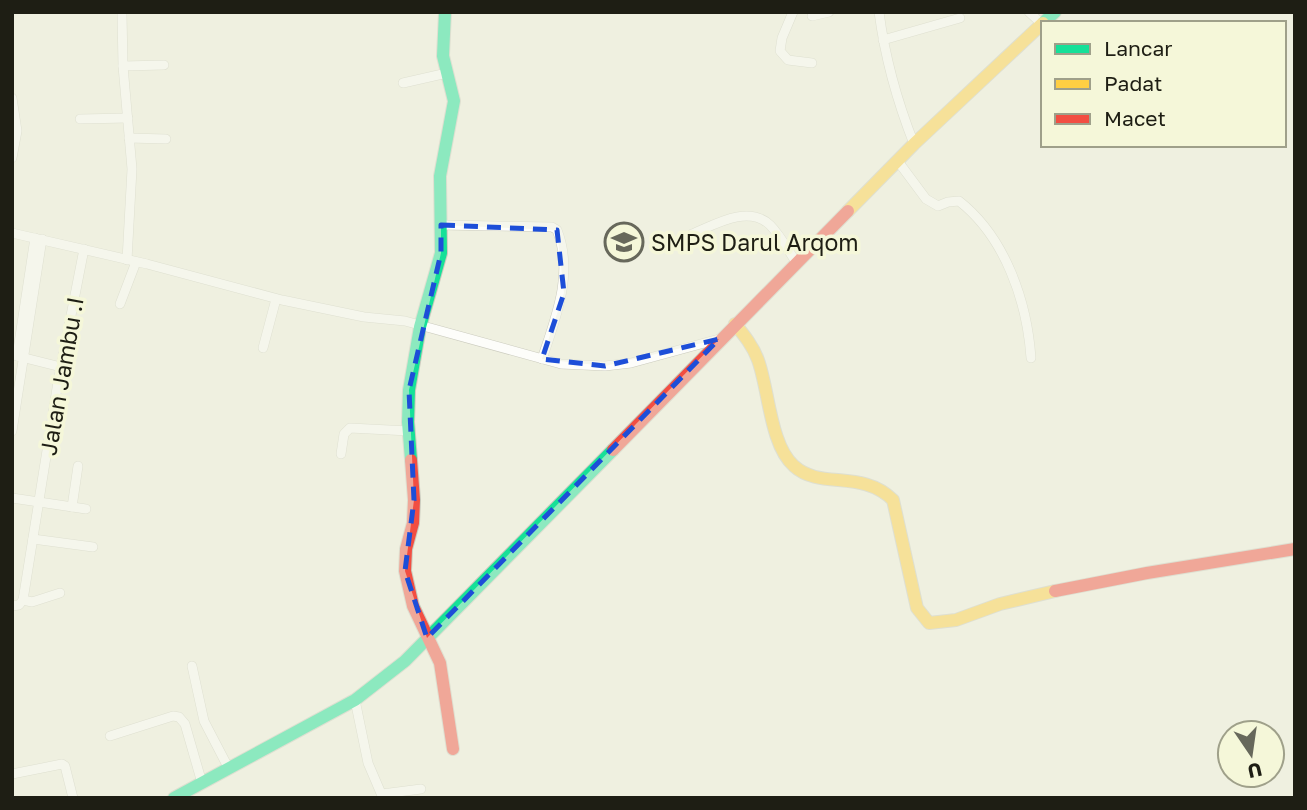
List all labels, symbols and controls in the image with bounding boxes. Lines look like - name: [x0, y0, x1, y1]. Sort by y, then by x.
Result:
- legend: [1041, 21, 1286, 147]
- text: Lancar: [1104, 35, 1172, 61]
- text: Padat: [1104, 70, 1162, 96]
- text: Macet: [1104, 105, 1166, 131]
- school or university icon: SMPS Darul Arqom: [603, 221, 645, 263]
- place label: SMPS Darul Arqom: [651, 228, 859, 256]
- street label: Jalan Jambu .I: [33, 295, 89, 457]
- north arrow: [1216, 719, 1286, 789]
- text: U: [1246, 758, 1264, 784]

